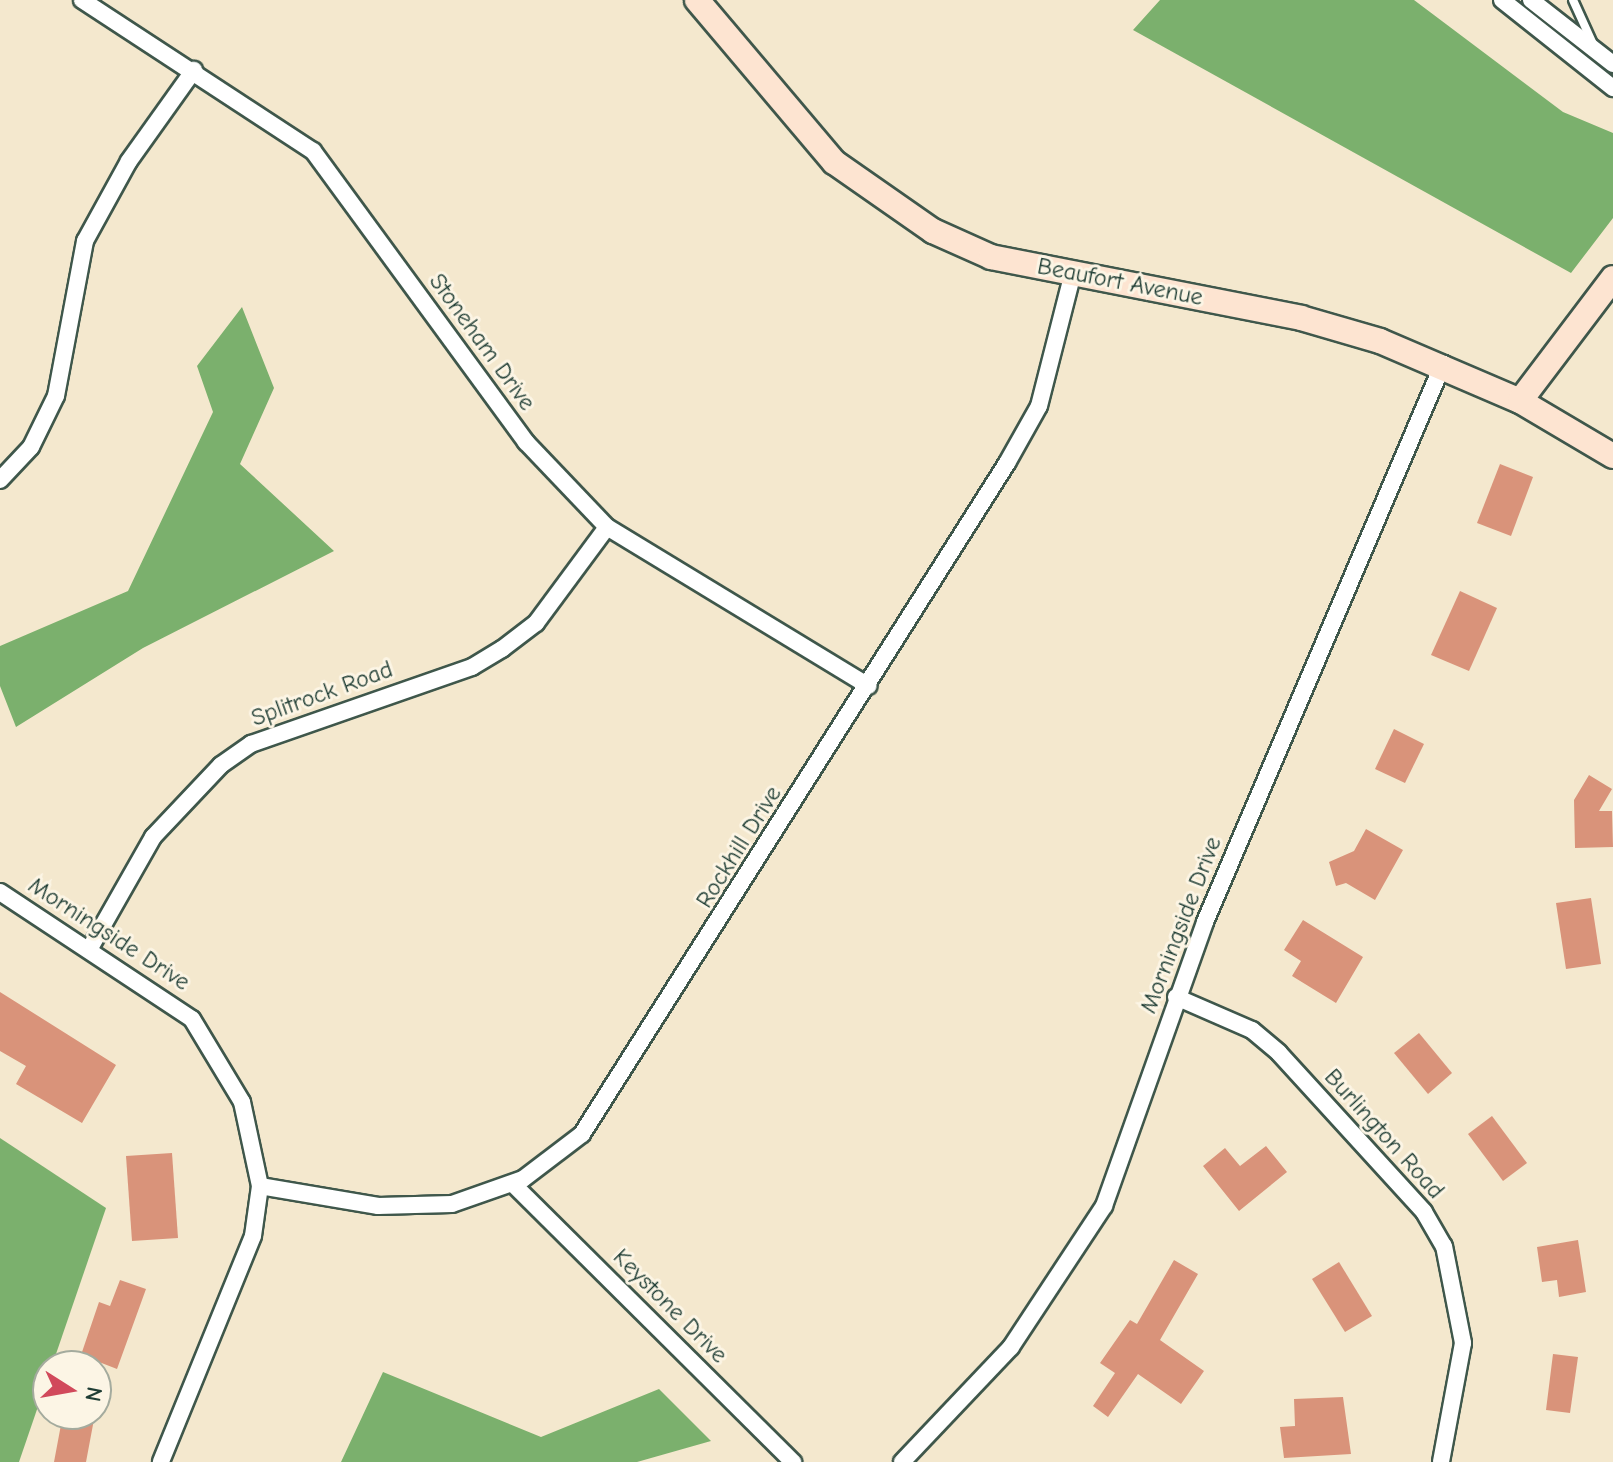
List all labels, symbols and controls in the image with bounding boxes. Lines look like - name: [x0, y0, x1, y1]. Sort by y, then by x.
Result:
- street label: Beaufort Avenue: [1035, 252, 1205, 312]
- street label: Stoneham Drive: [423, 268, 541, 416]
- street label: Splitrock Road: [247, 655, 397, 733]
- street label: Rockhill Drive: [690, 781, 788, 913]
- street label: Morningside Drive: [1134, 833, 1228, 1017]
- street label: Morningside Drive: [23, 871, 195, 997]
- street label: Burlington Road: [1318, 1063, 1450, 1205]
- street label: Keystone Drive: [607, 1243, 733, 1369]
- north arrow: [32, 1350, 112, 1430]
- text: N: [79, 1385, 108, 1404]

